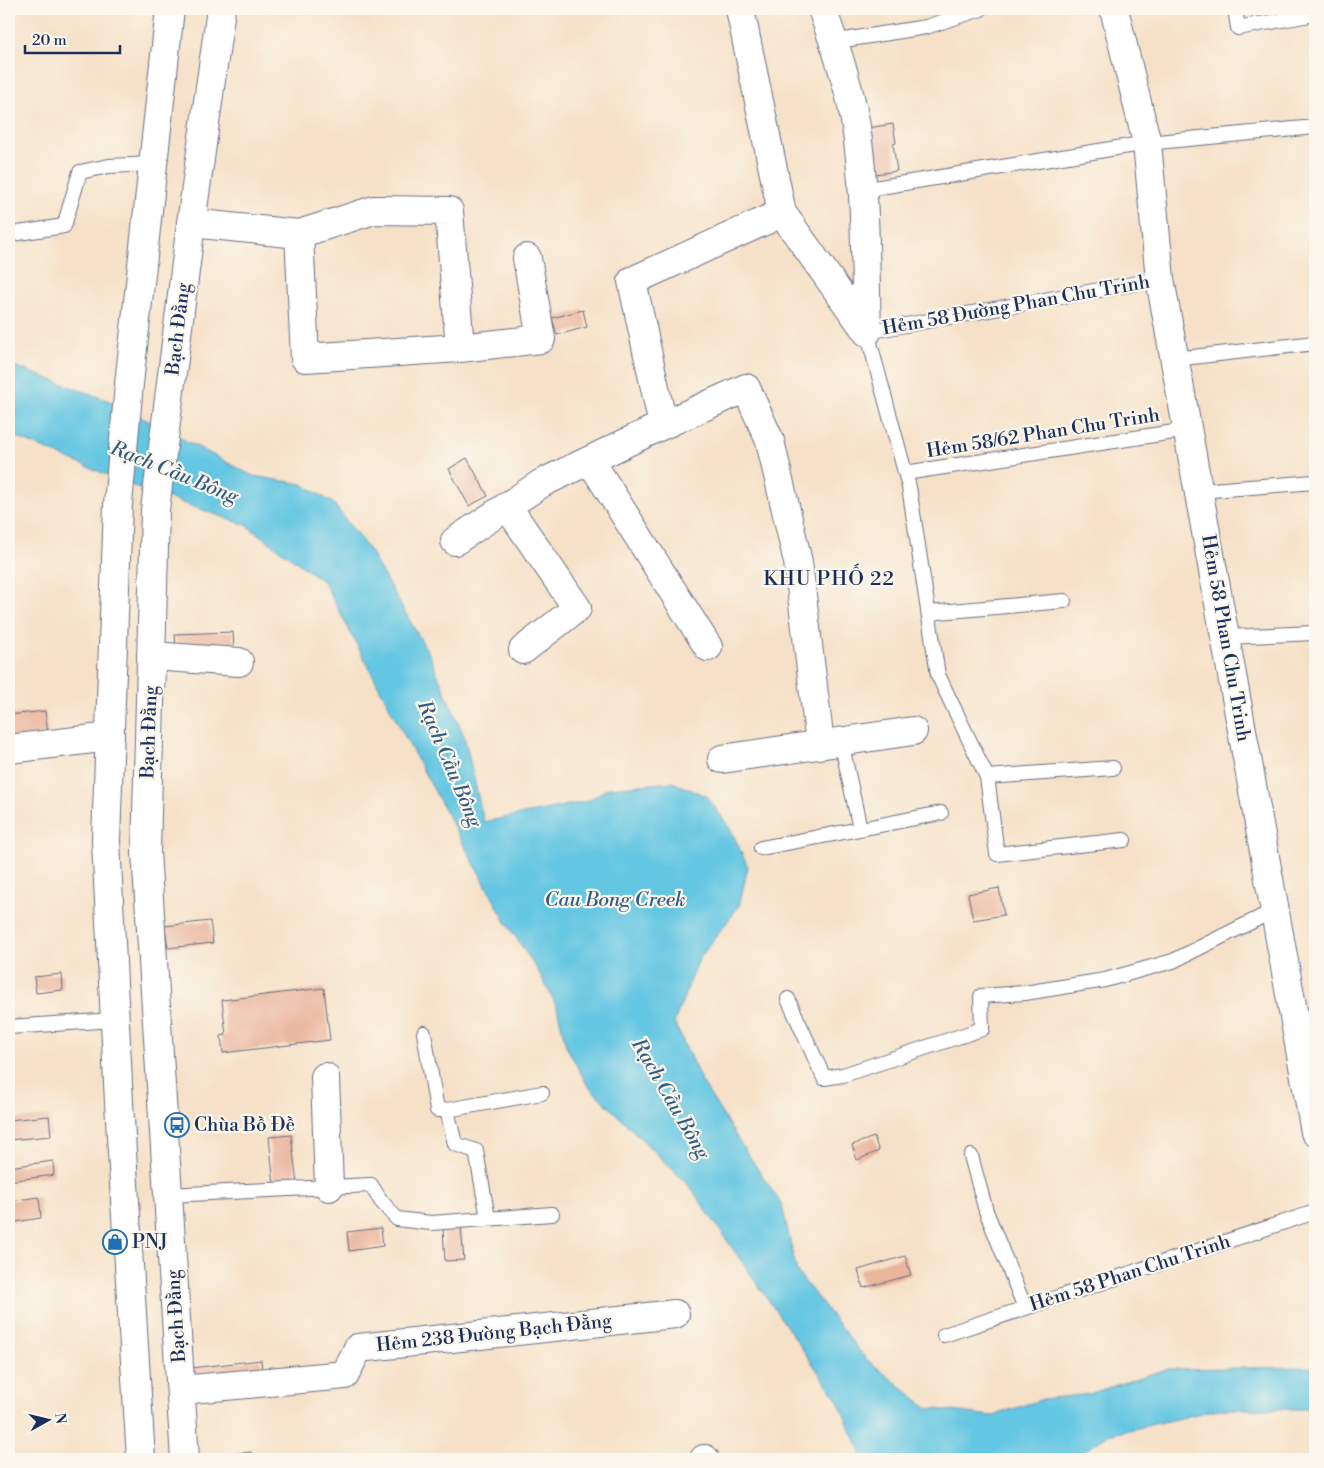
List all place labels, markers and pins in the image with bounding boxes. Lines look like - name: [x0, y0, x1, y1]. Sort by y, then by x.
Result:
- bus stop icon: Chùa Bồ Đề: [164, 1112, 190, 1138]
- place label: Chùa Bồ Đề: [194, 1113, 295, 1137]
- shop icon: PNJ: [102, 1229, 128, 1255]
- place label: PNJ: [132, 1230, 168, 1254]

